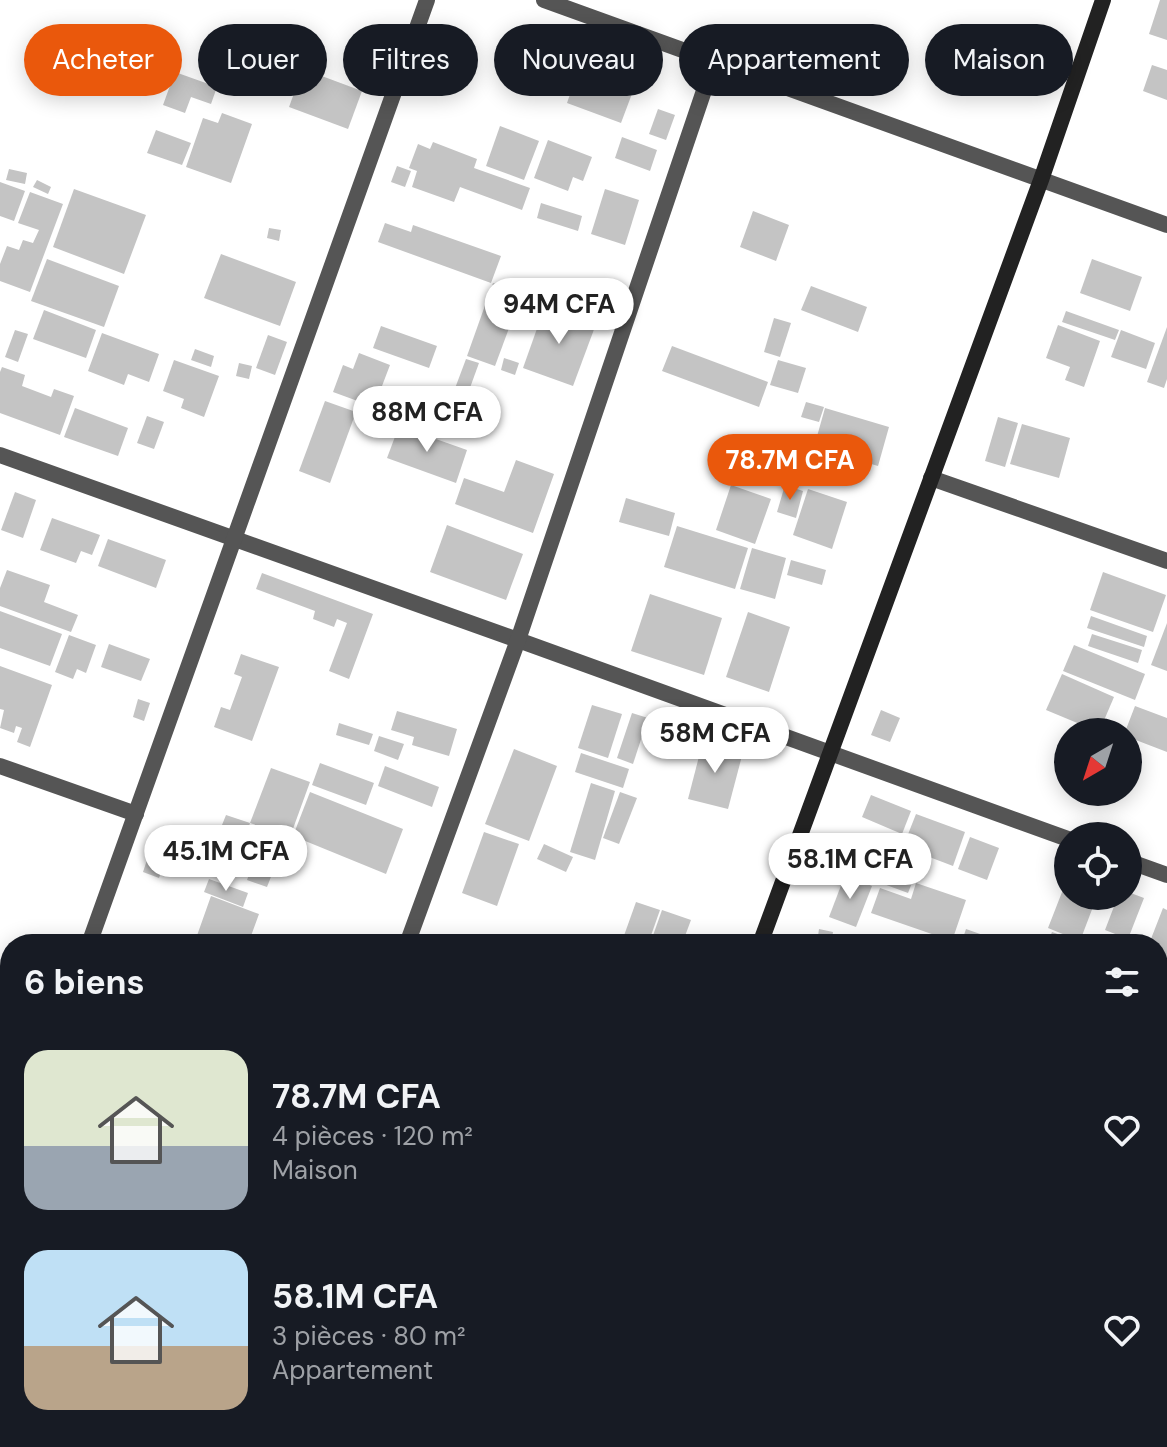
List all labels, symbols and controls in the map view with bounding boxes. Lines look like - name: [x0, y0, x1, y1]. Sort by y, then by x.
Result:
- chip: Acheter: [24, 24, 182, 96]
- chip: Louer: [198, 24, 327, 96]
- chip: Filtres: [343, 24, 478, 96]
- chip: Nouveau: [494, 24, 663, 96]
- chip: Appartement: [679, 24, 909, 96]
- chip: Maison: [925, 24, 1073, 96]
- pin: 94M CFA: [485, 278, 633, 346]
- text: 94M CFA: [503, 287, 615, 321]
- pin: 88M CFA: [353, 386, 501, 454]
- text: 88M CFA: [371, 395, 483, 429]
- pin: 78.7M CFA: [698, 434, 882, 502]
- text: 78.7M CFA: [725, 443, 855, 477]
- pin: 58M CFA: [641, 707, 789, 775]
- text: 58M CFA: [659, 716, 771, 750]
- north arrow: [1054, 718, 1142, 806]
- map controls: [1054, 718, 1142, 910]
- button: locate: [1054, 822, 1142, 910]
- pin: 45.1M CFA: [134, 825, 318, 893]
- pin: 58.1M CFA: [758, 833, 942, 901]
- text: 45.1M CFA: [162, 834, 290, 868]
- text: 58.1M CFA: [786, 842, 914, 876]
- text: 6 biens: [24, 960, 145, 1005]
- icon: filters: [1100, 960, 1144, 1004]
- text: 78.7M CFA: [272, 1074, 441, 1119]
- icon: home: [88, 1082, 184, 1178]
- icon: heart: [1100, 1108, 1144, 1152]
- text: 4 pièces · 120 m²: [272, 1119, 473, 1153]
- text: Maison: [272, 1153, 358, 1187]
- text: 58.1M CFA: [272, 1274, 438, 1319]
- icon: home: [88, 1282, 184, 1378]
- icon: heart: [1100, 1308, 1144, 1352]
- text: 3 pièces · 80 m²: [272, 1319, 466, 1353]
- text: Appartement: [272, 1353, 433, 1387]

